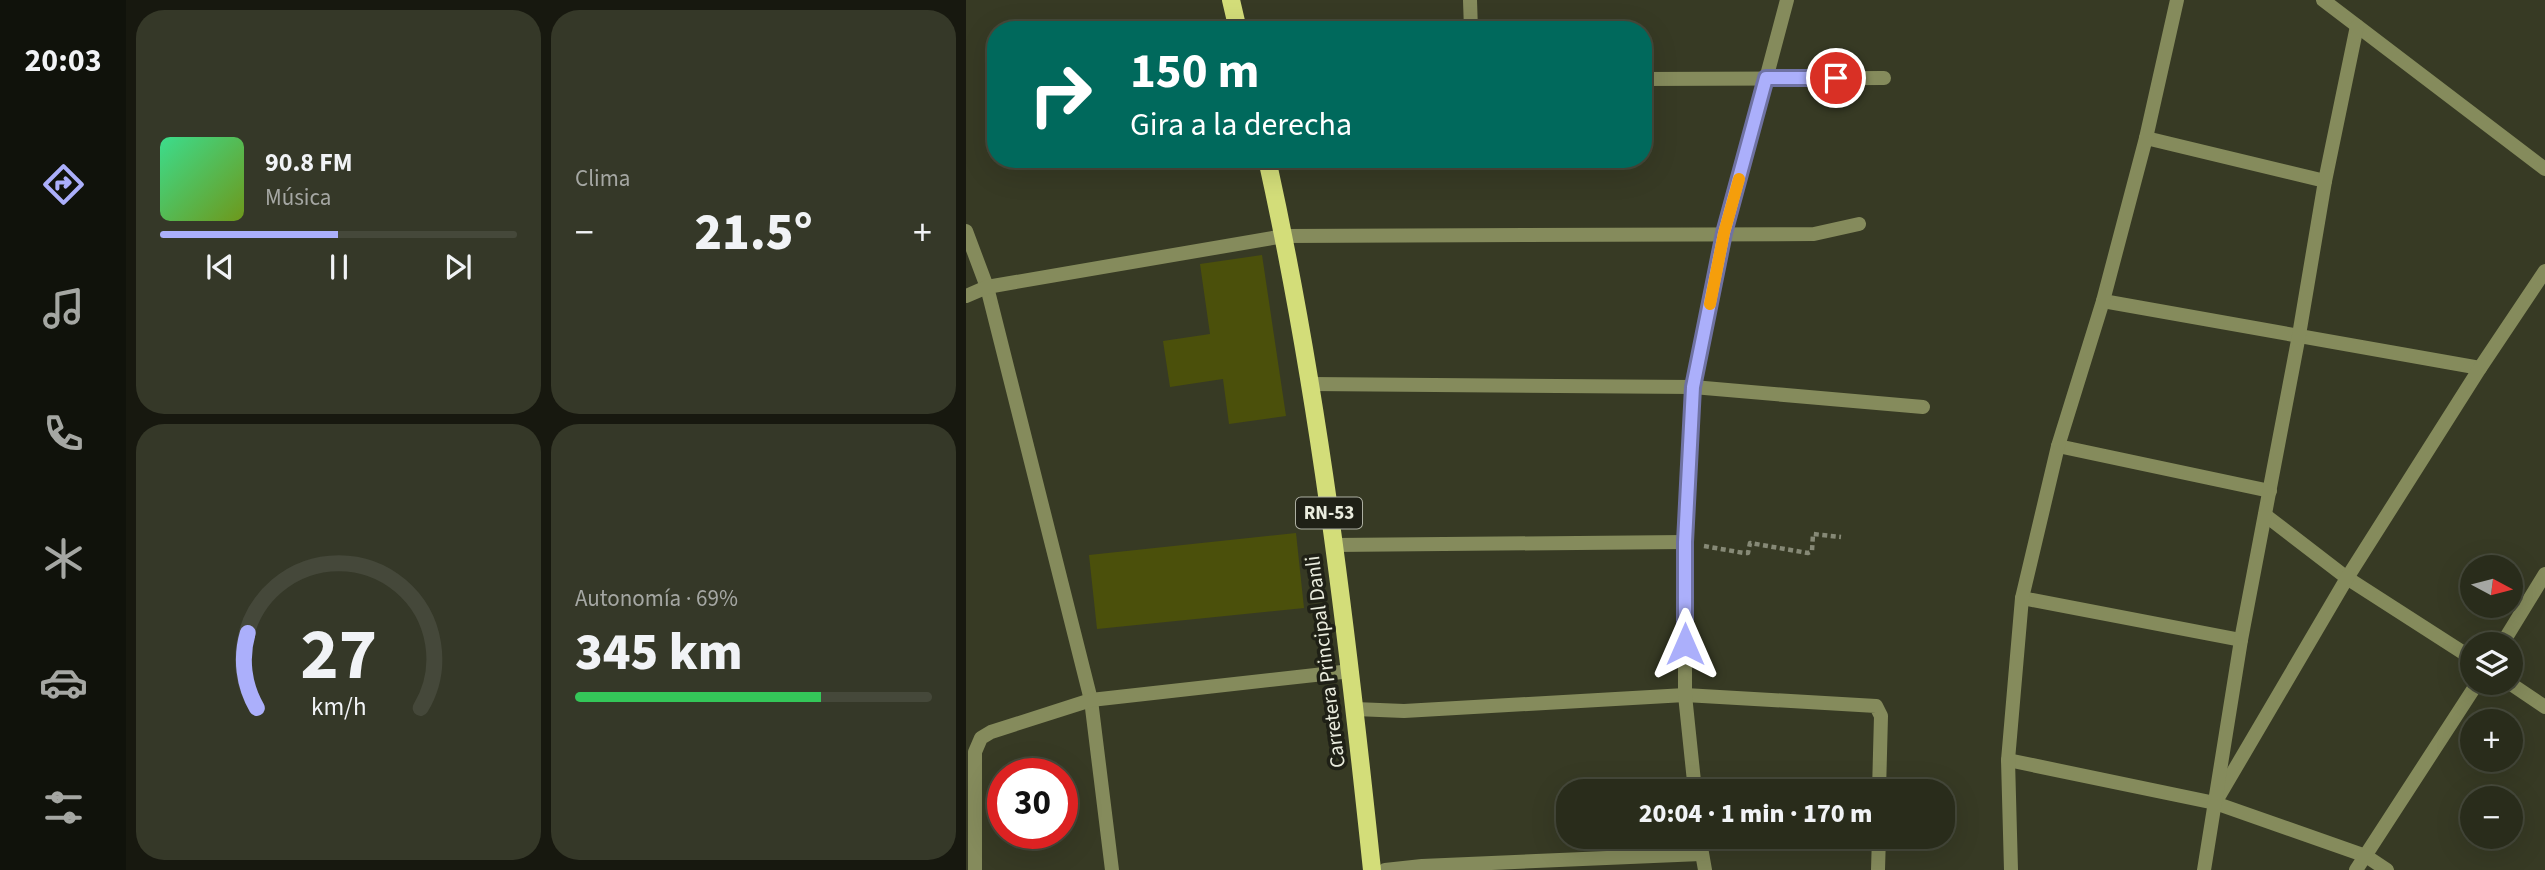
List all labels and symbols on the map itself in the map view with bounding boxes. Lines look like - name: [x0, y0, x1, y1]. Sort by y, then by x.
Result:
- pin: [1806, 48, 1866, 108]
- road number: RN-53: [1296, 498, 1362, 528]
- street label: Carretera Principal Danli: [1297, 554, 1353, 770]
- north arrow: [2460, 555, 2524, 618]
- position arrow: [1648, 607, 1722, 681]
- speed limit sign: 30: [987, 758, 1078, 849]

